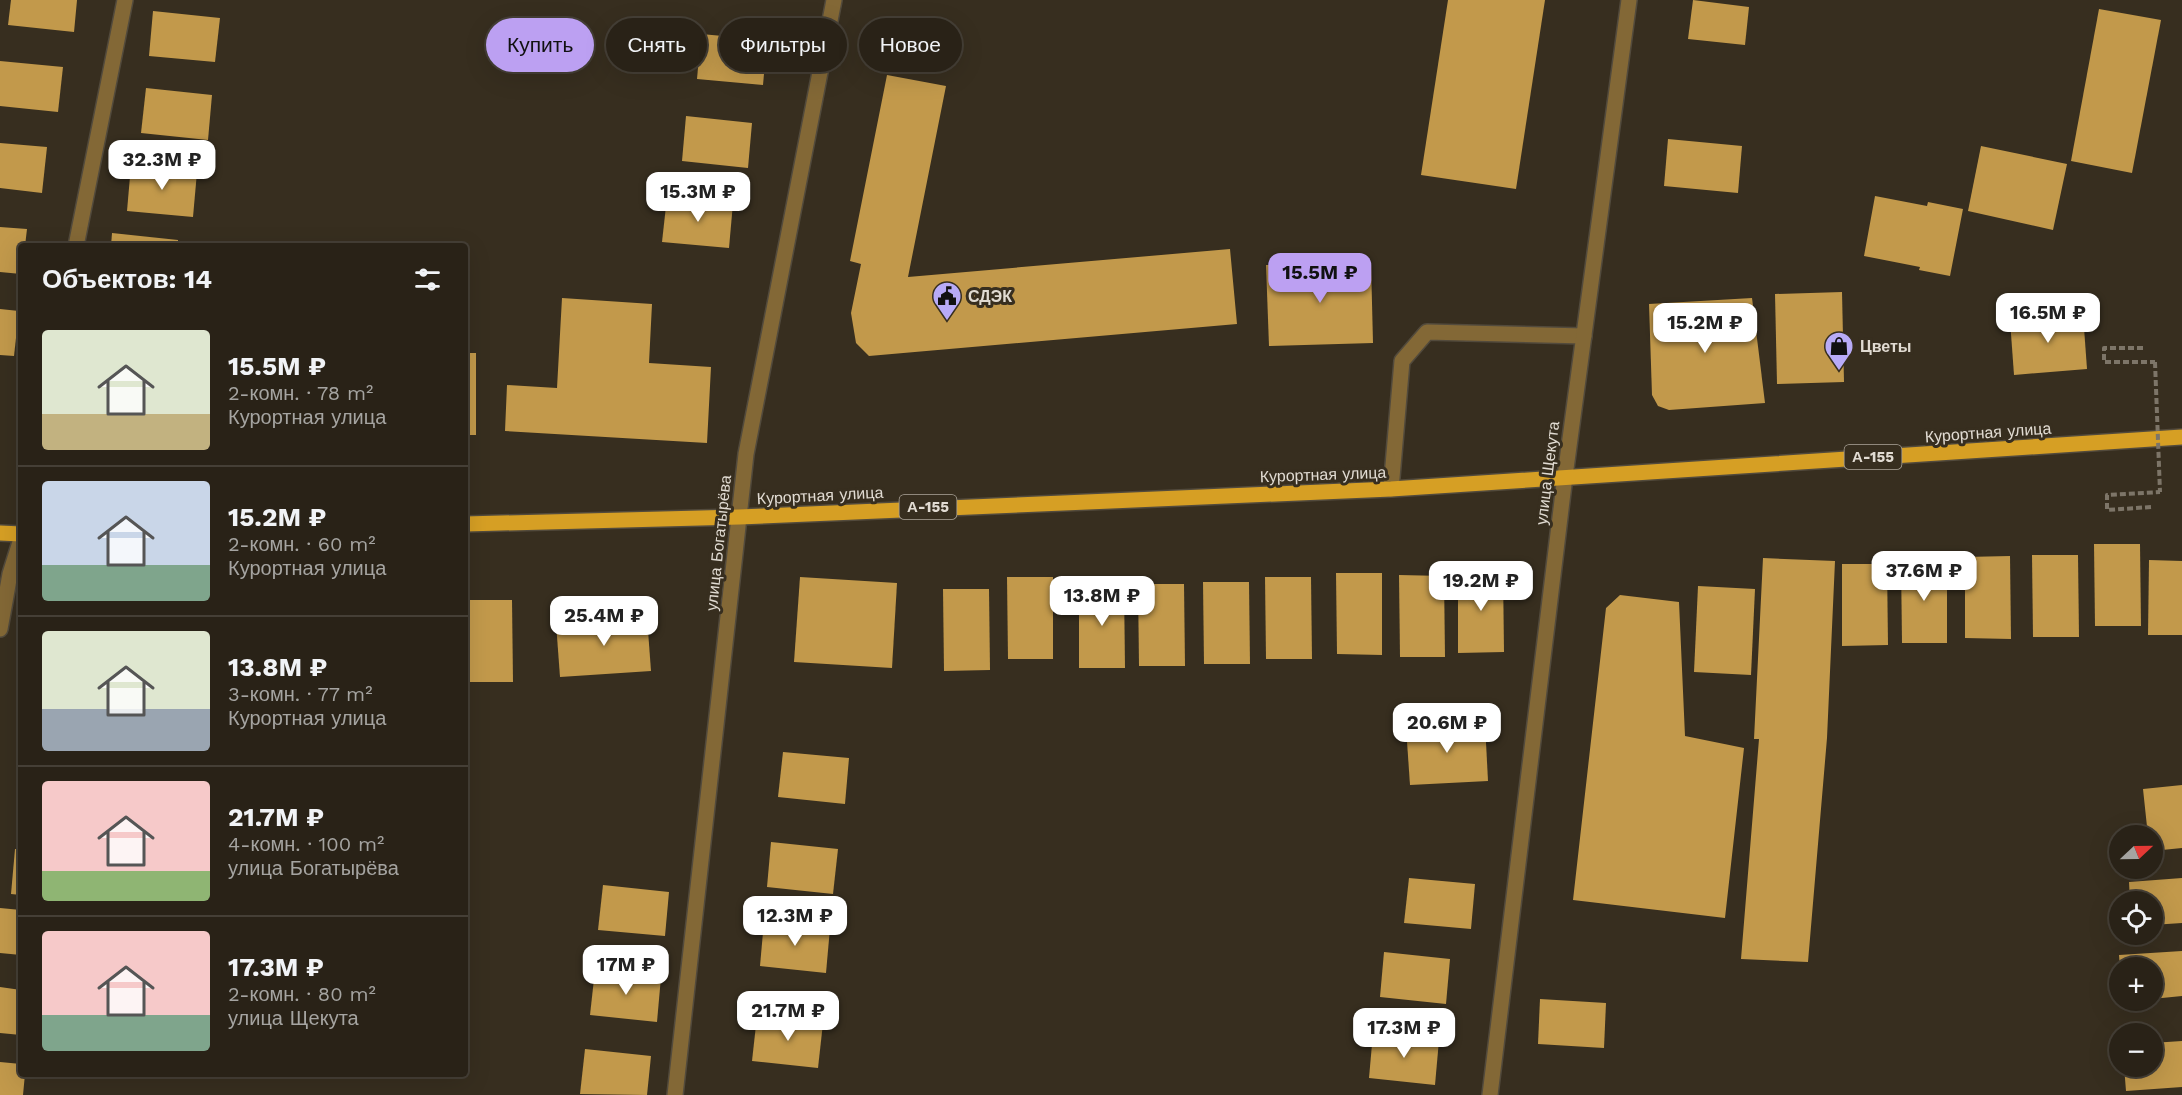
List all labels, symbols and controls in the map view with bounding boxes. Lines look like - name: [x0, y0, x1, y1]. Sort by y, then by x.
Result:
- chip: Купить: [486, 18, 594, 72]
- chip: Снять: [606, 18, 707, 72]
- chip: Фильтры: [719, 18, 847, 72]
- chip: Новое: [859, 18, 962, 72]
- pin: 32.3M ₽: [107, 140, 217, 191]
- text: 32.3M ₽: [122, 147, 202, 171]
- pin: 15.3M ₽: [643, 172, 753, 223]
- text: 15.3M ₽: [660, 179, 736, 203]
- pin: 15.5M ₽: [1265, 253, 1375, 304]
- text: 15.5M ₽: [1282, 260, 1358, 284]
- icon: filters: [411, 263, 444, 296]
- text: Объектов: 14: [42, 264, 212, 294]
- public building icon: СДЭК: [931, 280, 963, 322]
- place label: СДЭК: [968, 287, 1012, 306]
- pin: 16.5M ₽: [1993, 293, 2103, 344]
- text: 16.5M ₽: [2010, 300, 2086, 324]
- pin: 15.2M ₽: [1650, 303, 1760, 354]
- text: 15.2M ₽: [1667, 310, 1743, 334]
- shop icon: Цветы: [1823, 330, 1855, 372]
- place label: Цветы: [1860, 337, 1912, 356]
- text: 15.5M ₽: [228, 351, 326, 381]
- icon: home: [90, 354, 162, 426]
- text: 2-комн. · 78 m²: [228, 381, 373, 405]
- text: Курортная улица: [228, 405, 386, 429]
- street label: Курортная улица: [1924, 419, 2052, 446]
- street label: улица Щекута: [1532, 420, 1563, 526]
- road number: А-155: [1844, 445, 1902, 469]
- street label: Курортная улица: [1259, 463, 1387, 486]
- street label: улица Богатырёва: [702, 474, 735, 612]
- street label: Курортная улица: [756, 483, 884, 508]
- road number: А-155: [900, 495, 956, 519]
- text: 15.2M ₽: [228, 502, 326, 532]
- icon: home: [90, 505, 162, 577]
- text: 2-комн. · 60 m²: [228, 532, 376, 556]
- pin: 37.6M ₽: [1869, 551, 1979, 602]
- text: Курортная улица: [228, 556, 386, 580]
- text: 37.6M ₽: [1886, 558, 1962, 582]
- pin: 19.2M ₽: [1426, 561, 1536, 612]
- text: 19.2M ₽: [1443, 568, 1519, 592]
- pin: 13.8M ₽: [1047, 576, 1157, 627]
- text: 13.8M ₽: [1064, 583, 1140, 607]
- pin: 25.4M ₽: [549, 596, 659, 647]
- text: 25.4M ₽: [564, 603, 644, 627]
- text: 13.8M ₽: [228, 652, 327, 682]
- icon: home: [90, 655, 162, 727]
- text: 3-комн. · 77 m²: [228, 682, 372, 706]
- pin: 20.6M ₽: [1392, 703, 1502, 754]
- text: Курортная улица: [228, 706, 386, 730]
- text: 20.6M ₽: [1407, 710, 1487, 734]
- text: 21.7M ₽: [228, 802, 324, 832]
- icon: home: [90, 805, 162, 877]
- north arrow: [2109, 825, 2163, 879]
- map controls: [2109, 825, 2163, 1077]
- text: 4-комн. · 100 m²: [228, 832, 384, 856]
- text: улица Богатырёва: [228, 856, 399, 880]
- button: locate: [2109, 891, 2163, 945]
- pin: 12.3M ₽: [740, 896, 850, 947]
- text: 12.3M ₽: [757, 903, 833, 927]
- pin: 17M ₽: [584, 945, 668, 996]
- text: 17.3M ₽: [228, 952, 324, 982]
- text: 17M ₽: [597, 952, 655, 976]
- icon: home: [90, 955, 162, 1027]
- button: +: [2109, 957, 2163, 1011]
- text: 2-комн. · 80 m²: [228, 982, 376, 1006]
- pin: 21.7M ₽: [733, 991, 843, 1042]
- text: 21.7M ₽: [751, 998, 825, 1022]
- text: улица Щекута: [228, 1006, 359, 1030]
- pin: 17.3M ₽: [1349, 1008, 1459, 1059]
- text: 17.3M ₽: [1367, 1015, 1441, 1039]
- button: −: [2109, 1023, 2163, 1077]

